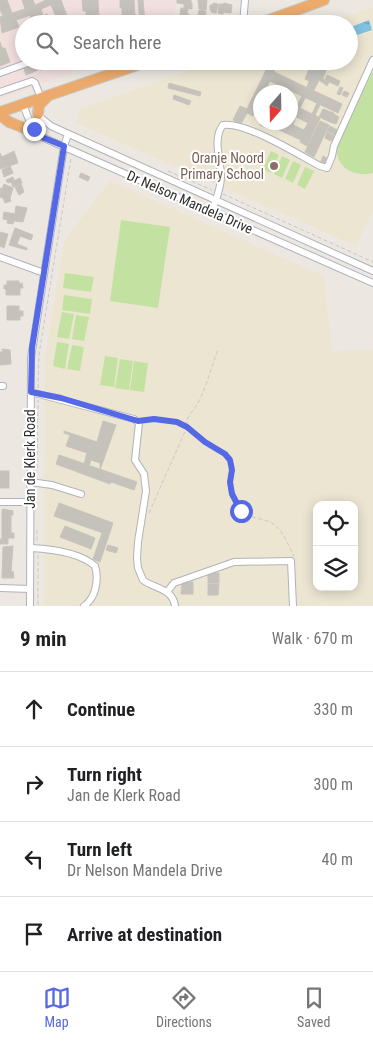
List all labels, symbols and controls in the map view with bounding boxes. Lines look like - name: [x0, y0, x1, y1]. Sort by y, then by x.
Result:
- search box: [15, 15, 358, 70]
- icon: search: [33, 29, 61, 57]
- text: Search here: [73, 31, 161, 54]
- north arrow: [253, 85, 298, 130]
- route end: [23, 118, 46, 141]
- place label: Oranje Noord Primary School: [180, 150, 264, 182]
- marker: Oranje Noord Primary School: [268, 160, 280, 172]
- street label: Dr Nelson Mandela Drive: [125, 167, 256, 237]
- street label: Jan de Klerk Road: [22, 409, 38, 509]
- route start: [230, 500, 253, 523]
- map controls: [313, 501, 358, 591]
- button: locate: [313, 501, 358, 546]
- button: layers: [313, 546, 358, 591]
- text: 9 min: [20, 627, 67, 651]
- text: Walk · 670 m: [272, 629, 353, 648]
- icon: ahead: [20, 695, 48, 723]
- text: Continue: [67, 698, 135, 721]
- text: 330 m: [314, 700, 353, 719]
- text: Turn right: [67, 763, 142, 786]
- icon: right: [20, 770, 48, 798]
- text: 300 m: [314, 775, 353, 794]
- text: Jan de Klerk Road: [67, 786, 181, 805]
- text: Turn left: [67, 838, 132, 861]
- icon: left: [20, 845, 48, 873]
- text: 40 m: [321, 850, 353, 869]
- text: Dr Nelson Mandela Drive: [67, 861, 222, 880]
- icon: arrive: [20, 920, 48, 948]
- text: Arrive at destination: [67, 923, 222, 946]
- tab: Map: [43, 984, 71, 1030]
- tab: Directions: [156, 984, 212, 1030]
- tab: Saved: [297, 984, 330, 1030]

